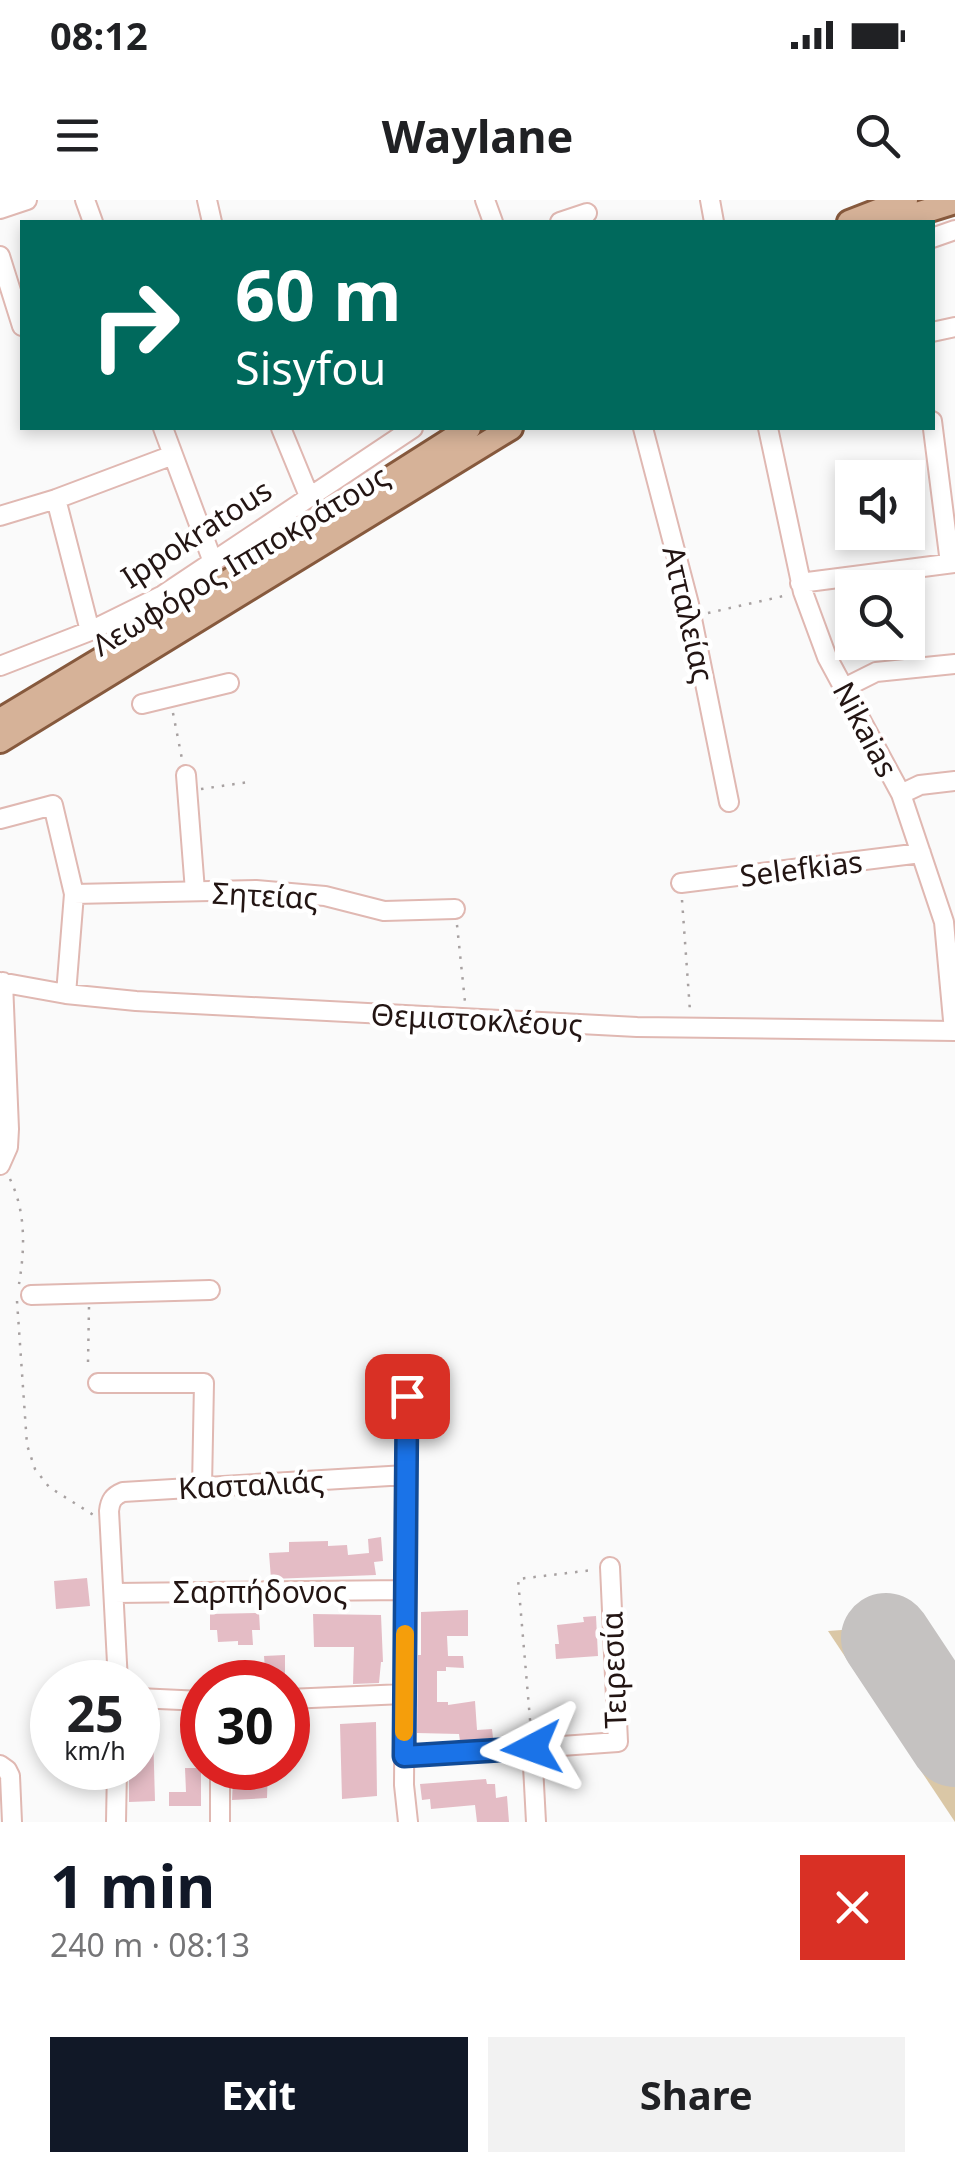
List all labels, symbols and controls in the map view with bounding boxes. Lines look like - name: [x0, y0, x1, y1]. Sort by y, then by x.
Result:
- text: 08:12: [50, 9, 148, 61]
- text: Waylane: [382, 105, 573, 166]
- icon: menu: [50, 108, 105, 163]
- icon: search: [850, 108, 905, 163]
- text: 60 m: [235, 246, 402, 342]
- icon: right: [70, 260, 200, 390]
- text: Sisyfou: [235, 337, 386, 398]
- street label: Λεωφόρος Ιπποκράτους: [84, 455, 396, 665]
- map controls: [835, 460, 925, 660]
- button: sound: [835, 460, 925, 550]
- street label: Ippokratous: [113, 469, 279, 597]
- street label: Ατταλείας: [653, 542, 725, 686]
- button: search: [835, 570, 925, 660]
- street label: Nikaias: [824, 674, 908, 784]
- street label: Selefkias: [737, 840, 865, 896]
- street label: Σητείας: [211, 872, 319, 918]
- street label: Θεμιστοκλέους: [370, 993, 584, 1045]
- pin: [365, 1354, 450, 1439]
- icon: arrive: [380, 1369, 435, 1424]
- street label: Κασταλιάς: [177, 1460, 325, 1508]
- street label: Σαρπήδονος: [173, 1571, 347, 1612]
- street label: Τειρεσία: [590, 1611, 636, 1729]
- speed limit sign: 30: [180, 1660, 310, 1790]
- text: 25: [66, 1679, 124, 1747]
- position arrow: [480, 1696, 584, 1800]
- text: km/h: [64, 1733, 126, 1767]
- text: 1 min: [50, 1844, 215, 1926]
- button: close: [800, 1855, 905, 1960]
- text: 240 m · 08:13: [50, 1923, 250, 1966]
- button: Exit: [50, 2037, 468, 2152]
- button: Share: [488, 2037, 905, 2152]

